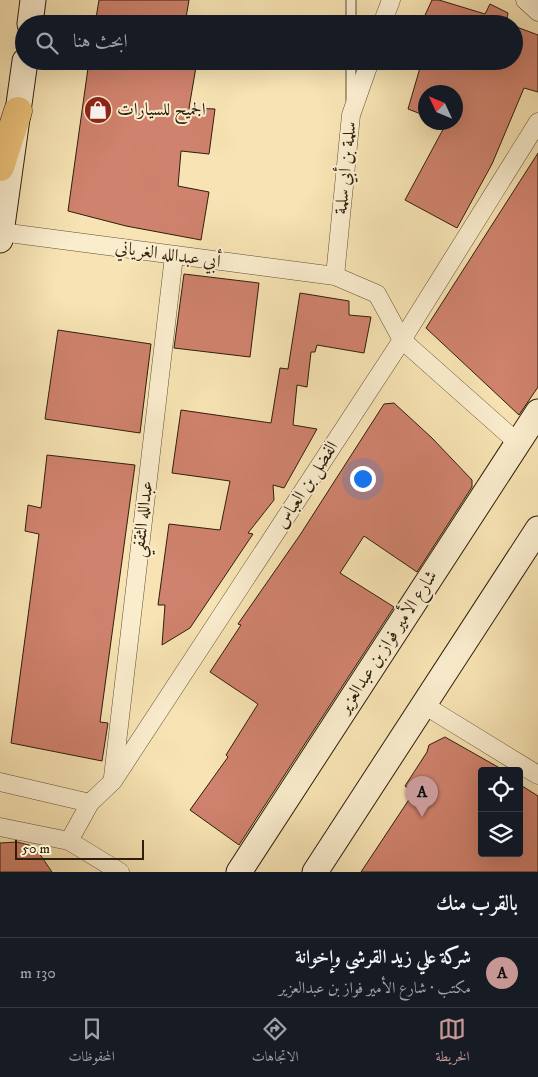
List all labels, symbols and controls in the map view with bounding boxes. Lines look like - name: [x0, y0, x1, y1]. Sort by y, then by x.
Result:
- search box: [15, 15, 523, 70]
- icon: search: [33, 29, 61, 57]
- text: ابحث هنا: [73, 30, 128, 53]
- north arrow: [418, 85, 463, 130]
- shop icon: الجميح للسيارات: [83, 95, 113, 125]
- place label: الجميح للسيارات: [117, 99, 206, 125]
- street label: سلمة بن أبي سلمة: [327, 120, 365, 216]
- street label: أبي عبدالله الغرياني: [113, 234, 223, 276]
- street label: الفضل بن العباس: [271, 437, 344, 533]
- your location: [350, 466, 376, 492]
- street label: عبدالله الثقفي: [127, 479, 165, 559]
- street label: شارع الأمير فواز بن عبدالعزير: [330, 565, 445, 721]
- map controls: [478, 767, 523, 857]
- button: locate: [478, 767, 523, 812]
- pin: A: [406, 776, 438, 817]
- button: layers: [478, 812, 523, 857]
- scale bar: [15, 837, 144, 860]
- text: 50 m: [22, 840, 50, 858]
- text: بالقرب منك: [436, 891, 518, 917]
- text: شركة علي زيد القرشي وإخوانة: [295, 946, 471, 969]
- text: 130 m: [20, 963, 56, 983]
- text: A: [497, 963, 507, 983]
- text: مكتب · شارع الأمير فواز بن عبدالعزير: [279, 978, 471, 998]
- tab: المحفوظات: [69, 1015, 115, 1070]
- tab: الاتجاهات: [252, 1015, 298, 1070]
- tab: الخريطة: [435, 1015, 470, 1070]

